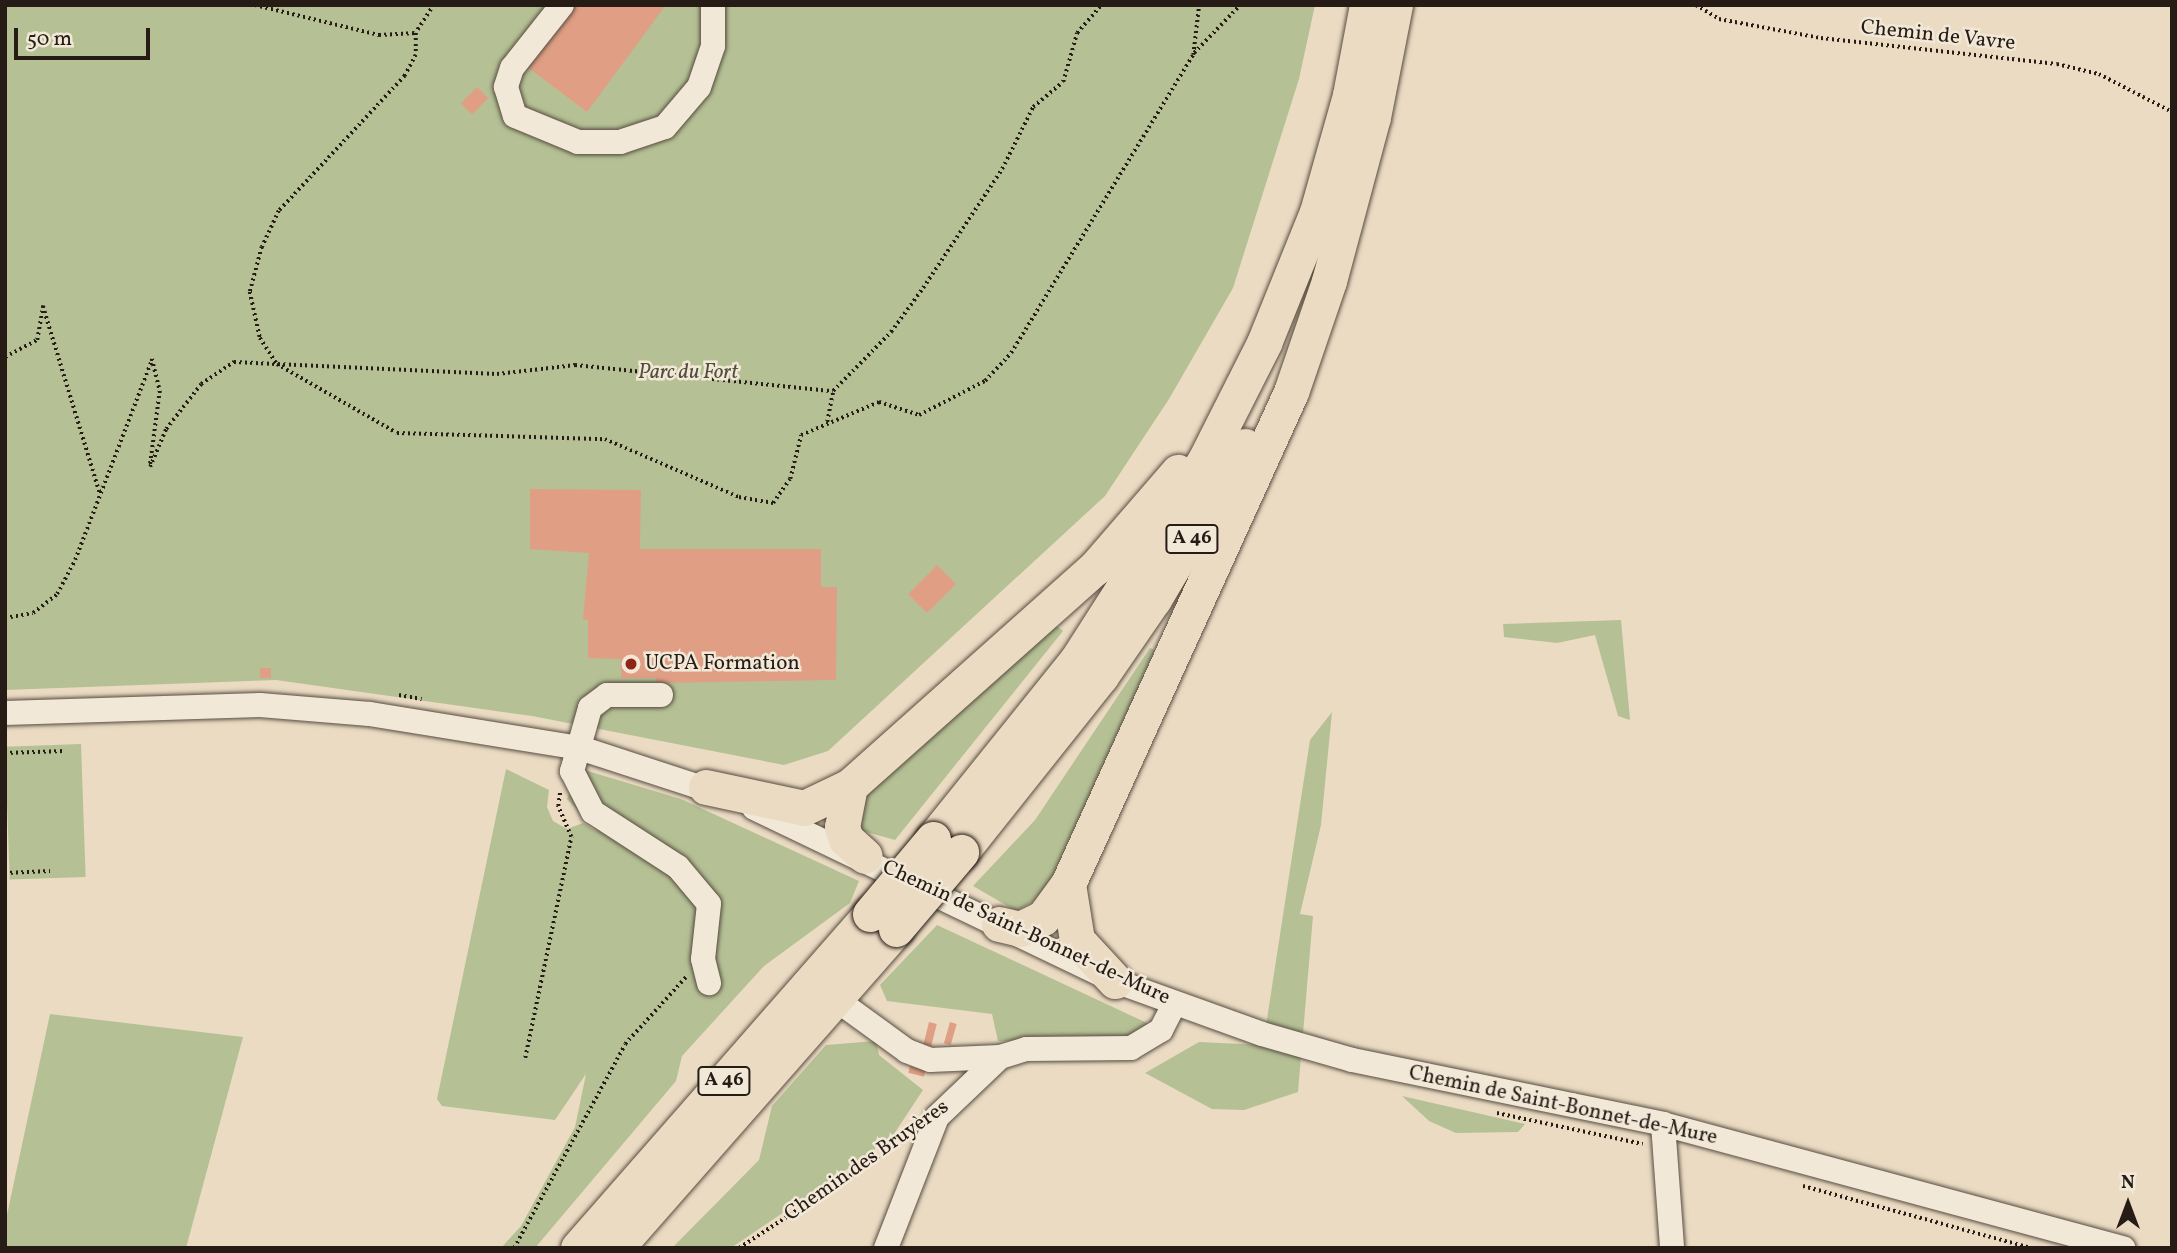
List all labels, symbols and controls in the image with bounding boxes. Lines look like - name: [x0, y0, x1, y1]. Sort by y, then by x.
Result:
- scale bar: [18, 14, 154, 58]
- street label: Chemin de Vavre: [1859, 15, 2017, 57]
- text: 50 m: [27, 25, 72, 54]
- park label: Parc du Fort: [638, 360, 738, 386]
- road number: A 46: [1164, 524, 1220, 554]
- place label: UCPA Formation: [645, 651, 800, 677]
- marker: UCPA Formation: [623, 656, 639, 672]
- street label: Chemin de Saint-Bonnet-de-Mure: [878, 855, 1174, 1011]
- street label: Chemin de Saint-Bonnet-de-Mure: [1406, 1061, 1720, 1151]
- road number: A 46: [696, 1065, 752, 1096]
- street label: Chemin des Bruyères: [780, 1095, 954, 1227]
- north arrow: [2093, 1169, 2163, 1239]
- text: N: [2121, 1170, 2135, 1196]

